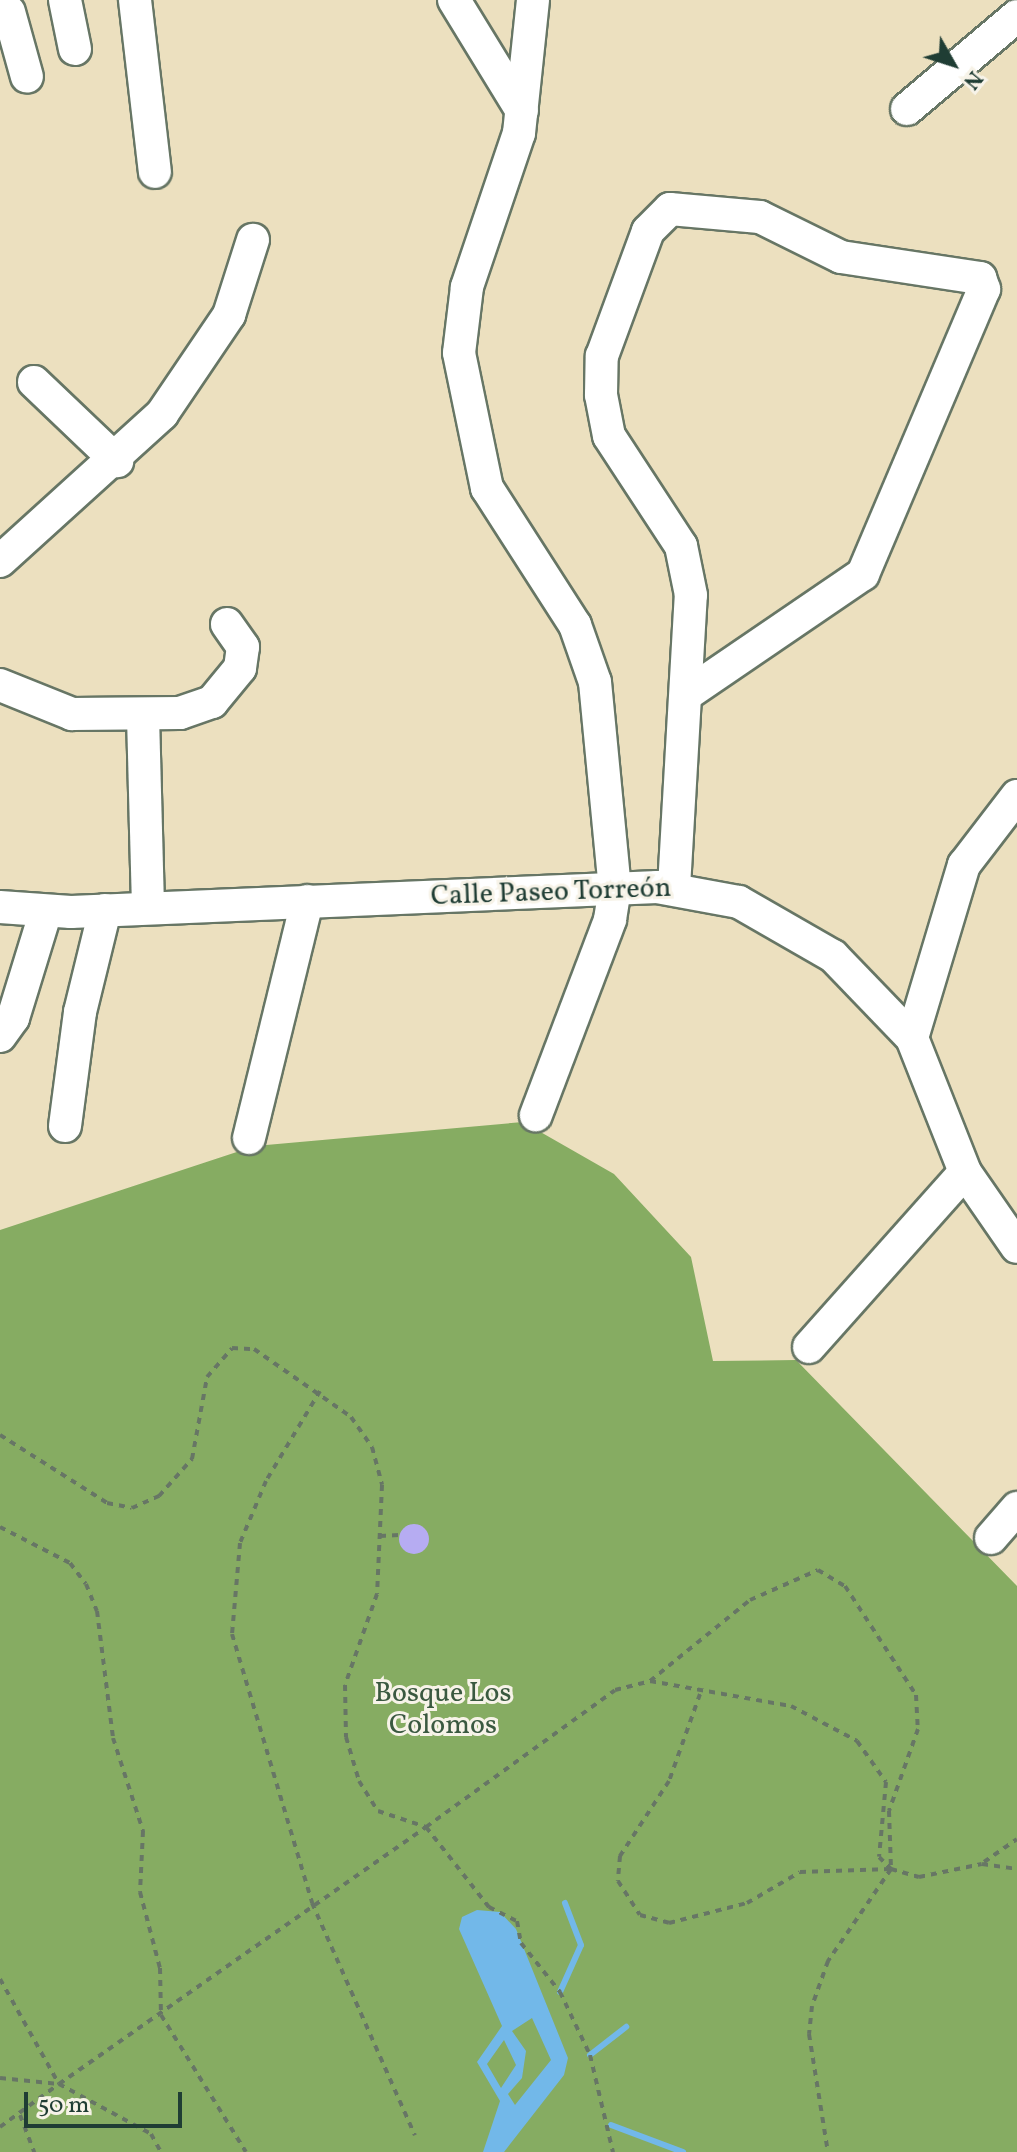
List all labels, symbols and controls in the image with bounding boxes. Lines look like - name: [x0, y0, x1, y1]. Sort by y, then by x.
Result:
- north arrow: [913, 24, 993, 104]
- text: N: [955, 63, 989, 95]
- street label: Calle Paseo Torreón: [430, 872, 672, 914]
- park label: Bosque Los Colomos: [375, 1677, 511, 1743]
- scale bar: [28, 2076, 186, 2126]
- text: 50 m: [38, 2089, 90, 2123]

